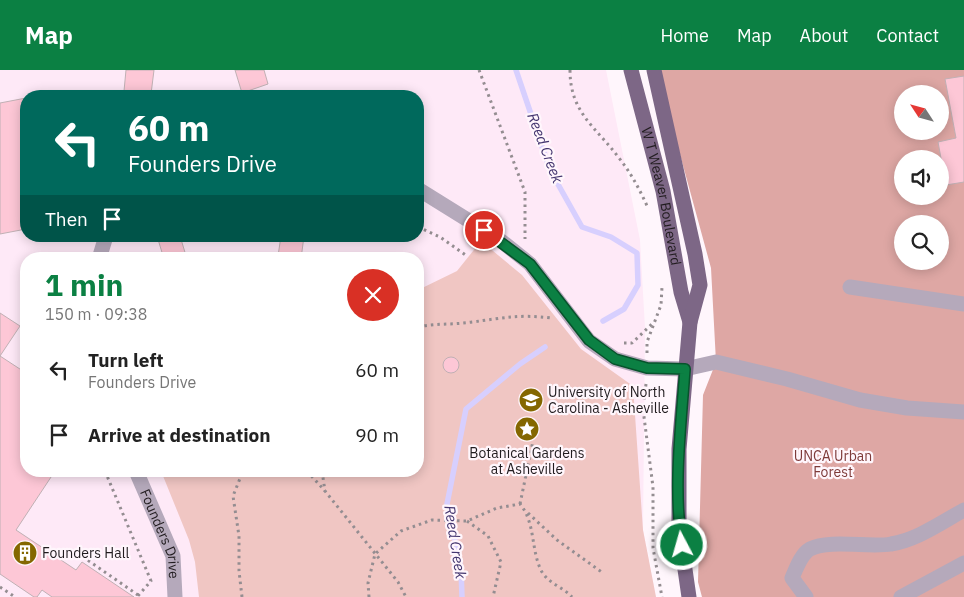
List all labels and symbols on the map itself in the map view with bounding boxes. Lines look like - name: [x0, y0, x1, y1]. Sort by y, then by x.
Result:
- north arrow: [894, 85, 949, 140]
- water label: Reed Creek: [523, 110, 568, 186]
- street label: W T Weaver Boulevard: [637, 125, 685, 267]
- pin: [463, 209, 505, 251]
- place label: University of North Carolina - Asheville: [548, 383, 669, 417]
- school or university icon: University of North Carolina - Asheville: [518, 387, 544, 413]
- place icon: Botanical Gardens at Asheville: [514, 416, 540, 442]
- place label: Botanical Gardens at Asheville: [469, 444, 585, 478]
- park label: UNCA Urban Forest: [794, 447, 872, 481]
- street label: Founders Drive: [136, 486, 183, 579]
- water label: Reed Creek: [440, 504, 471, 580]
- position arrow: [655, 518, 707, 570]
- building icon: Founders Hall: [12, 540, 38, 566]
- place label: Founders Hall: [42, 544, 129, 562]

